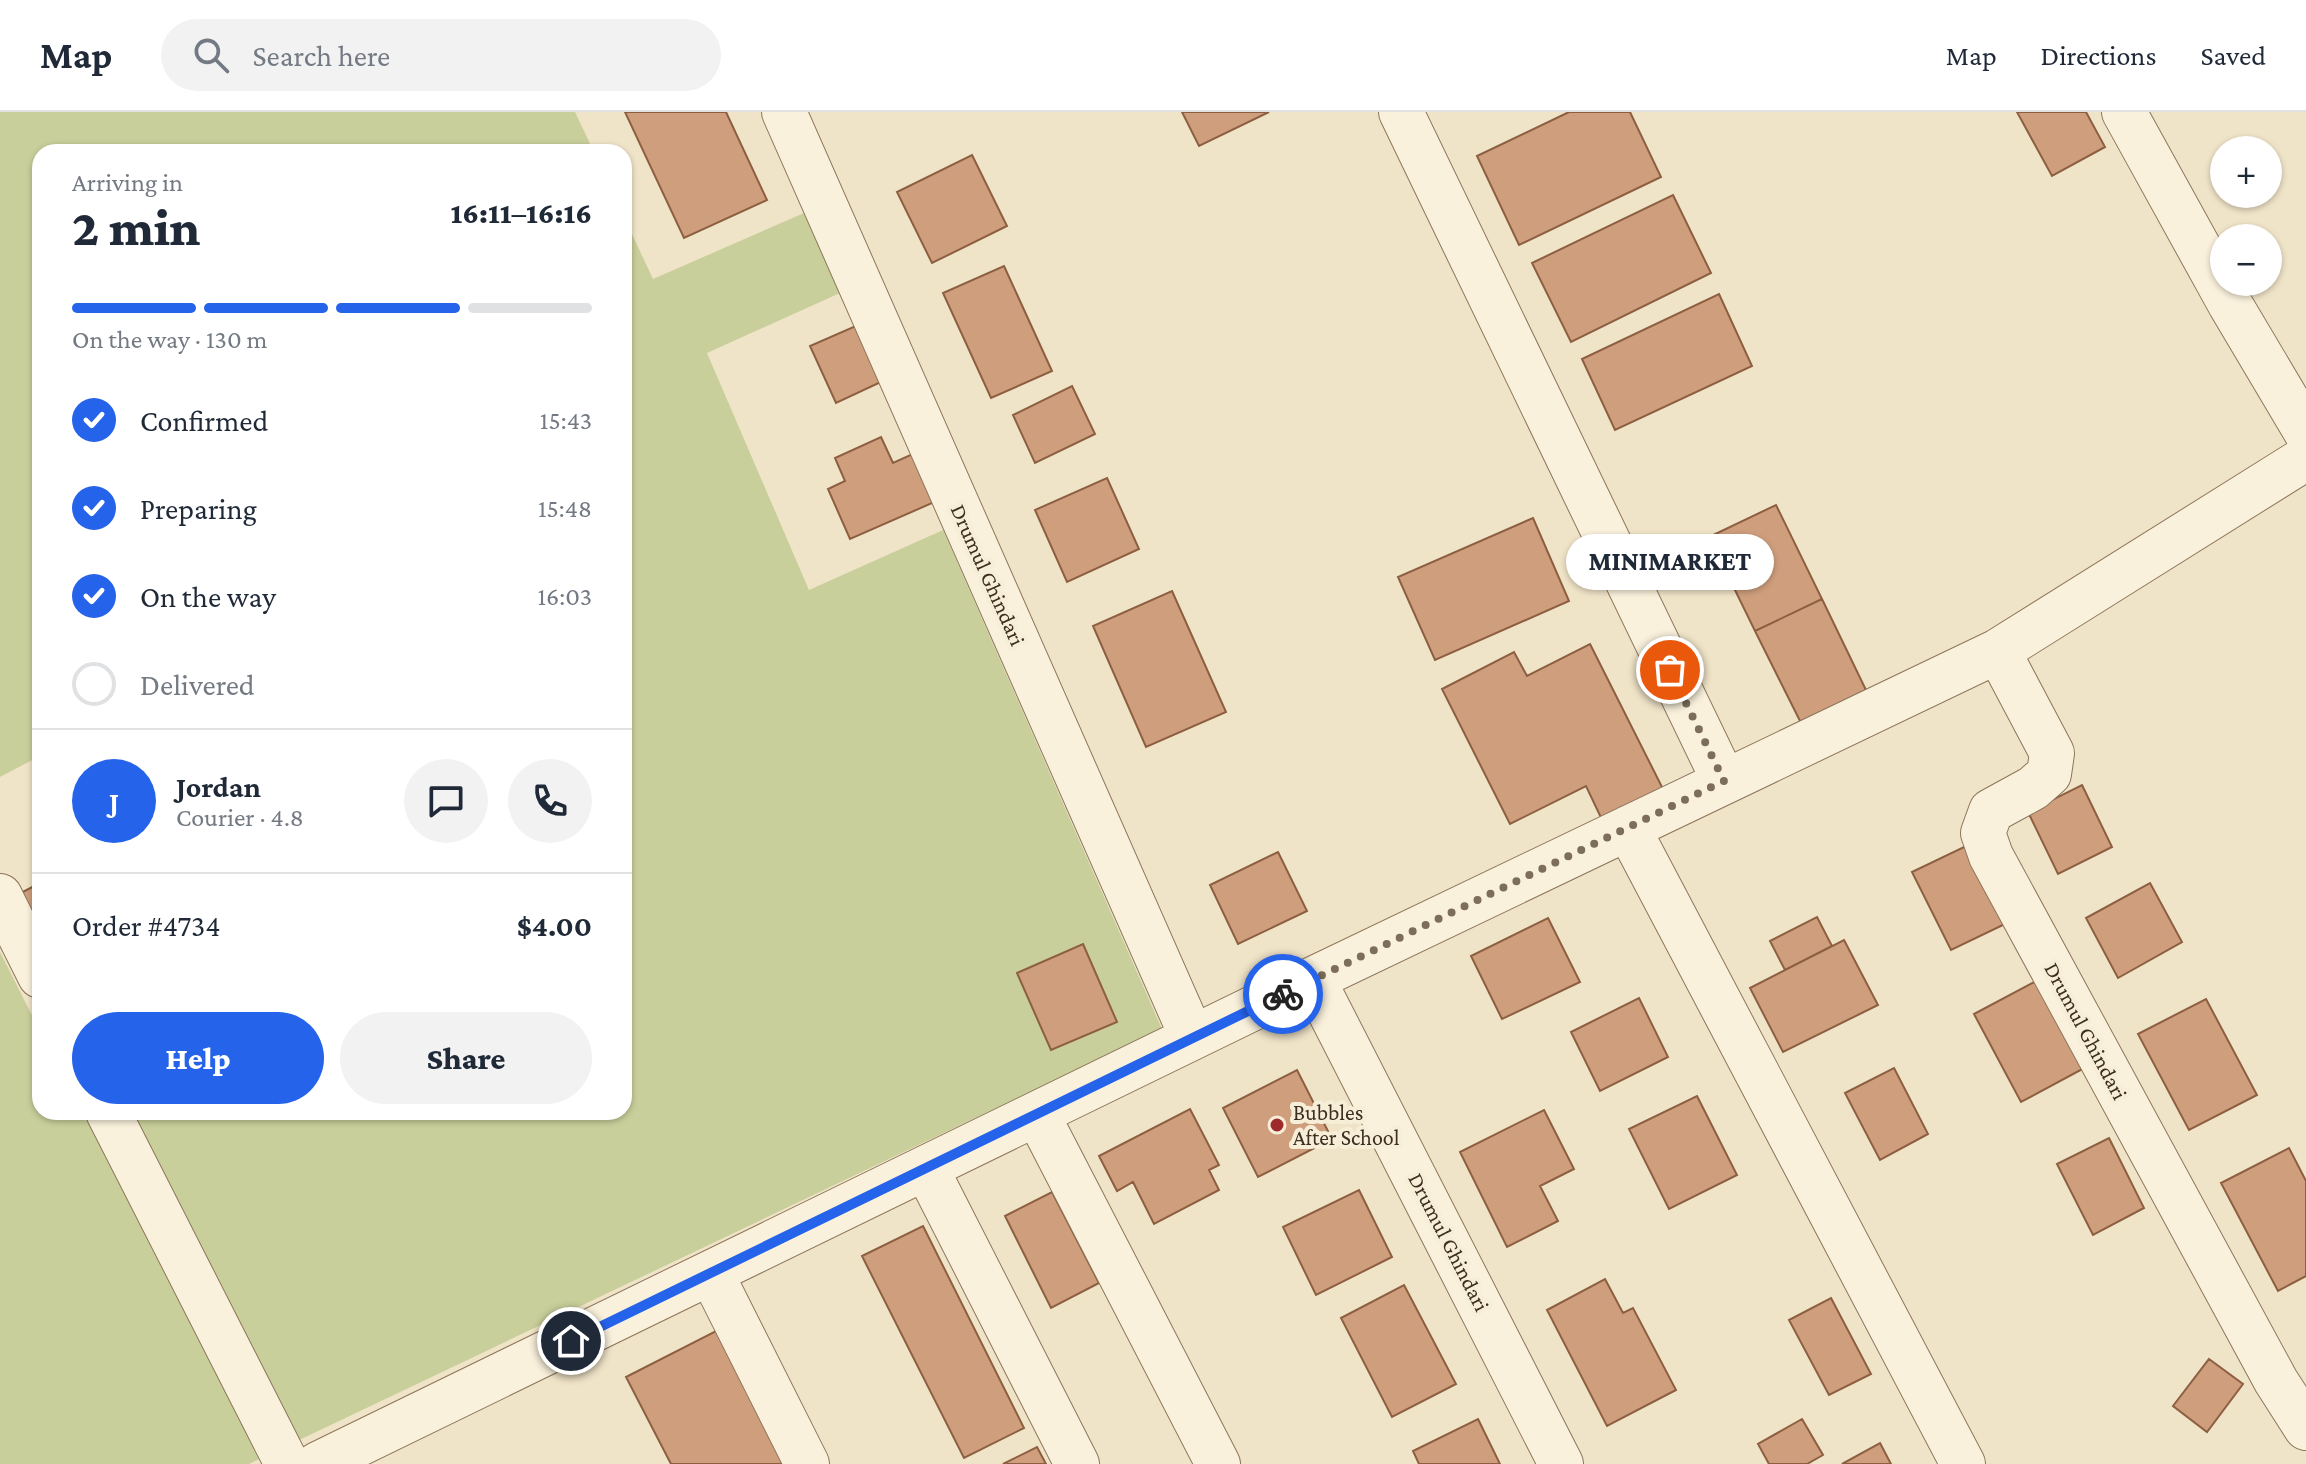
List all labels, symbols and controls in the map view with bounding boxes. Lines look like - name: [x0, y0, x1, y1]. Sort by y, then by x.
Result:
- search box: [161, 19, 721, 91]
- icon: search: [189, 33, 233, 77]
- text: Map: [40, 34, 113, 76]
- text: Search here: [253, 39, 390, 72]
- text: Map: [1946, 40, 1997, 71]
- text: Directions: [2041, 40, 2156, 71]
- text: Saved: [2200, 40, 2266, 71]
- map controls: [2210, 136, 2282, 296]
- button: +: [2210, 136, 2282, 208]
- text: Arriving in: [72, 168, 183, 197]
- text: 16:11–16:16: [451, 196, 592, 229]
- text: 2 min: [72, 198, 200, 256]
- button: −: [2210, 224, 2282, 296]
- text: On the way · 130 m: [72, 325, 267, 354]
- icon: check: [72, 398, 116, 442]
- text: Confirmed: [140, 404, 268, 437]
- text: 15:43: [540, 406, 592, 435]
- icon: check: [72, 486, 116, 530]
- text: Preparing: [140, 492, 257, 525]
- text: 15:48: [538, 494, 592, 523]
- street label: Drumul Ghindari: [946, 500, 1030, 650]
- callout: MINIMARKET: [1566, 534, 1774, 590]
- text: MINIMARKET: [1589, 547, 1751, 576]
- icon: check: [72, 574, 116, 618]
- text: On the way: [140, 580, 276, 613]
- text: 16:03: [537, 582, 592, 611]
- pin: [1636, 636, 1704, 704]
- icon: bag: [1648, 648, 1692, 692]
- text: Delivered: [140, 668, 255, 701]
- button: chat: [404, 759, 488, 843]
- button: phone: [508, 759, 592, 843]
- text: Jordan: [176, 770, 261, 803]
- text: J: [109, 785, 119, 818]
- text: Courier · 4.8: [176, 803, 304, 832]
- text: Order #4734: [72, 909, 221, 942]
- text: $4.00: [517, 909, 592, 942]
- courier: [1243, 954, 1323, 1034]
- street label: Drumul Ghindari: [2039, 958, 2133, 1104]
- icon: bike: [1261, 972, 1305, 1016]
- button: Help: [72, 1012, 324, 1104]
- button: Share: [340, 1012, 592, 1104]
- place label: Bubbles After School: [1293, 1100, 1400, 1150]
- marker: Bubbles After School: [1268, 1116, 1286, 1134]
- street label: Drumul Ghindari: [1403, 1169, 1495, 1316]
- pin: [537, 1307, 605, 1375]
- icon: home: [549, 1319, 593, 1363]

